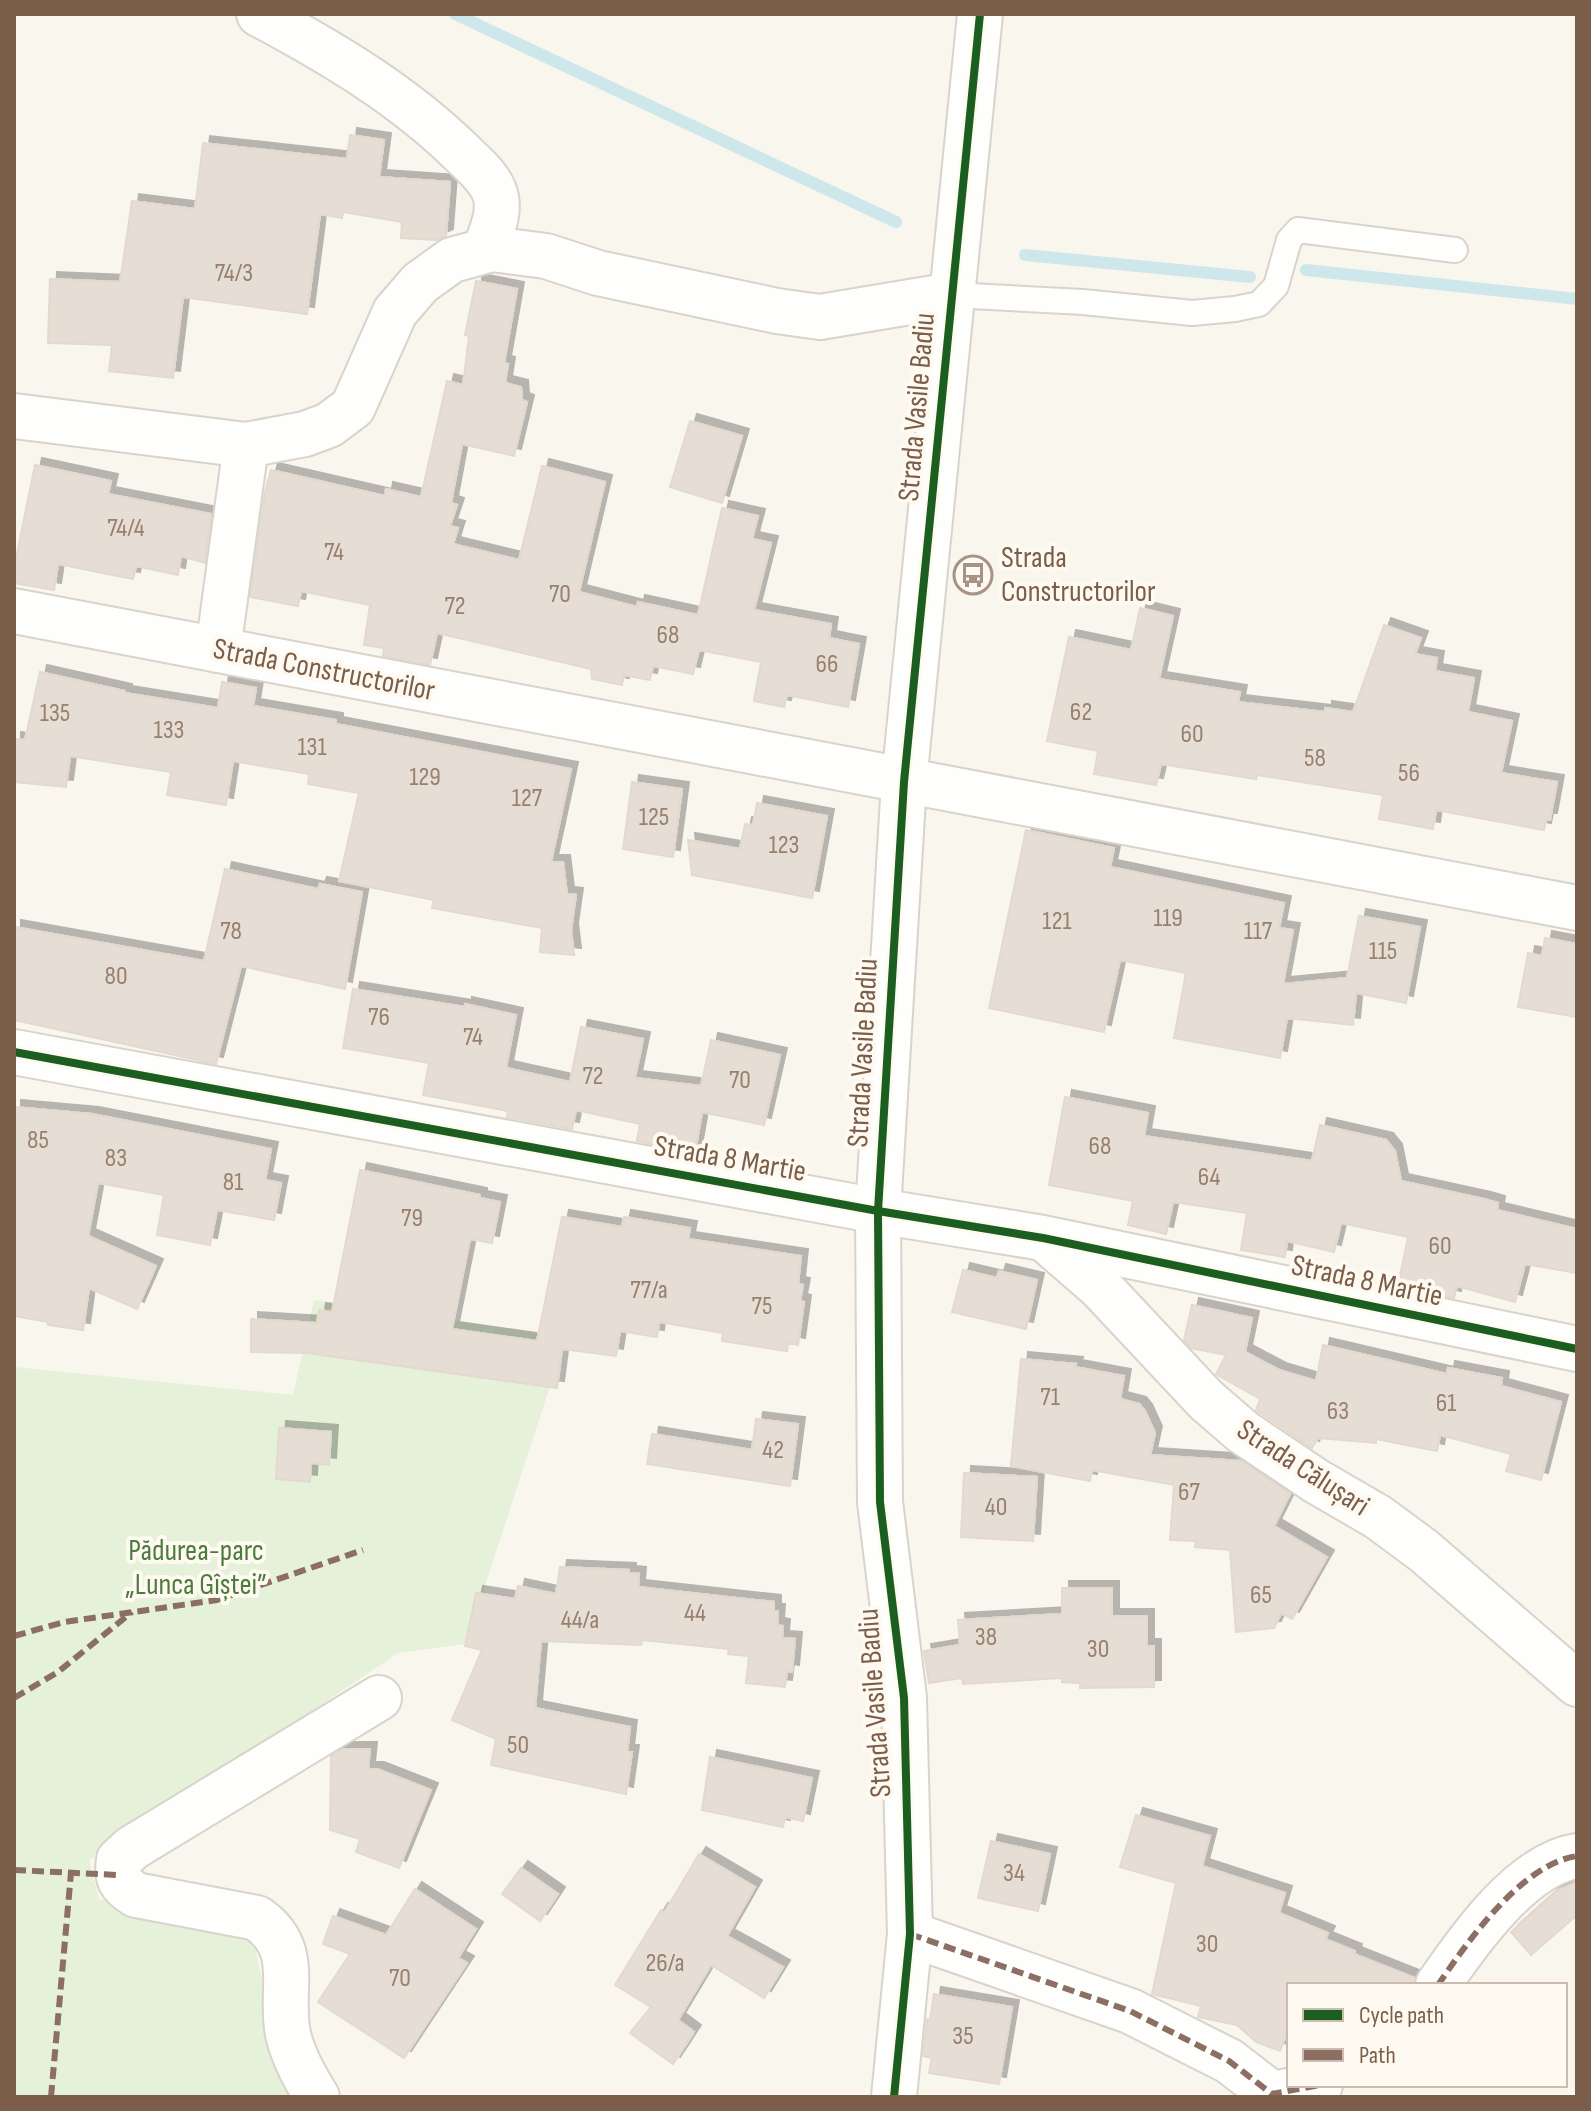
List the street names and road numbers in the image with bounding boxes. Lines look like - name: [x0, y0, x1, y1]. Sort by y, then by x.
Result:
- street label: Strada Vasile Badiu: [891, 311, 943, 503]
- street label: Strada Constructorilor: [210, 631, 438, 709]
- street label: Strada Vasile Badiu: [840, 958, 886, 1148]
- street label: Strada 8 Martie: [651, 1128, 809, 1190]
- street label: Strada 8 Martie: [1288, 1247, 1446, 1315]
- street label: Strada Călușari: [1230, 1412, 1376, 1524]
- street label: Strada Vasile Badiu: [850, 1607, 900, 1799]

